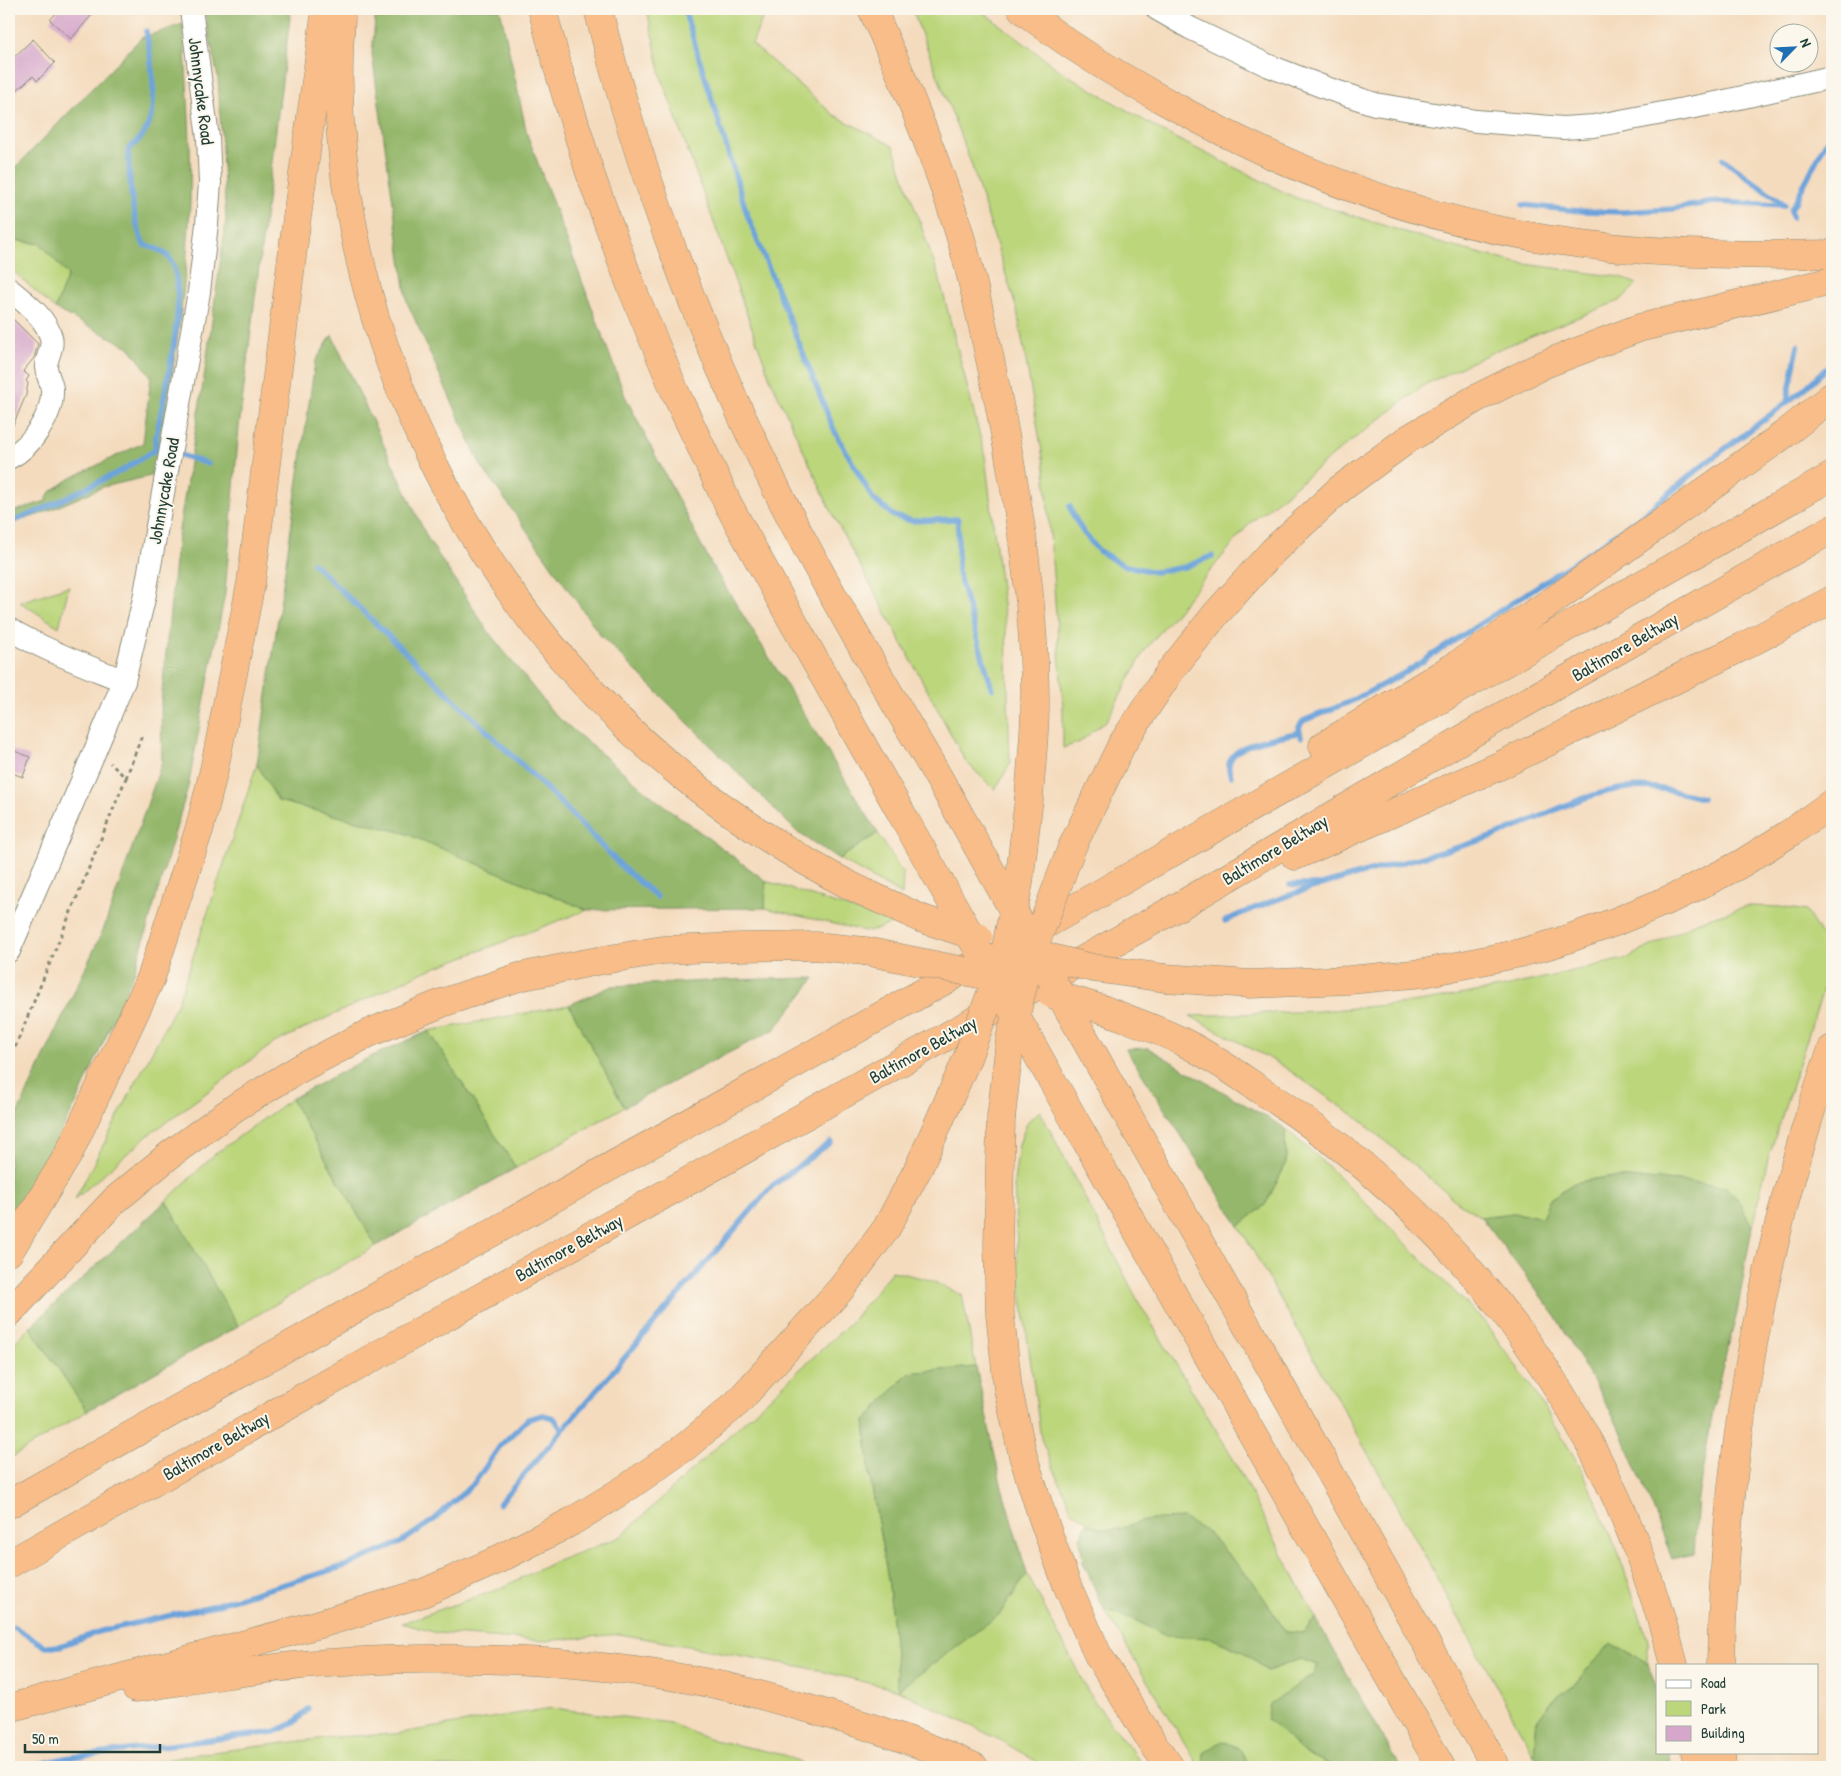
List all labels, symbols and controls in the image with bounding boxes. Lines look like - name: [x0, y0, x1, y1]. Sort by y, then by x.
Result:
- north arrow: [1768, 22, 1818, 72]
- text: N: [1796, 35, 1817, 50]
- street label: Johnnycake Road: [183, 36, 220, 146]
- street label: Johnnycake Road: [142, 436, 185, 546]
- street label: Baltimore Beltway: [1567, 606, 1683, 687]
- street label: Baltimore Beltway: [1217, 808, 1333, 891]
- street label: Baltimore Beltway: [865, 1010, 981, 1089]
- street label: Baltimore Beltway: [511, 1208, 627, 1287]
- street label: Baltimore Beltway: [158, 1405, 274, 1486]
- legend: [1656, 1664, 1818, 1754]
- text: Road: [1701, 1672, 1726, 1693]
- text: Park: [1701, 1698, 1726, 1719]
- scale bar: [25, 1721, 160, 1753]
- text: Building: [1701, 1722, 1745, 1743]
- text: 50 m: [32, 1728, 59, 1749]

